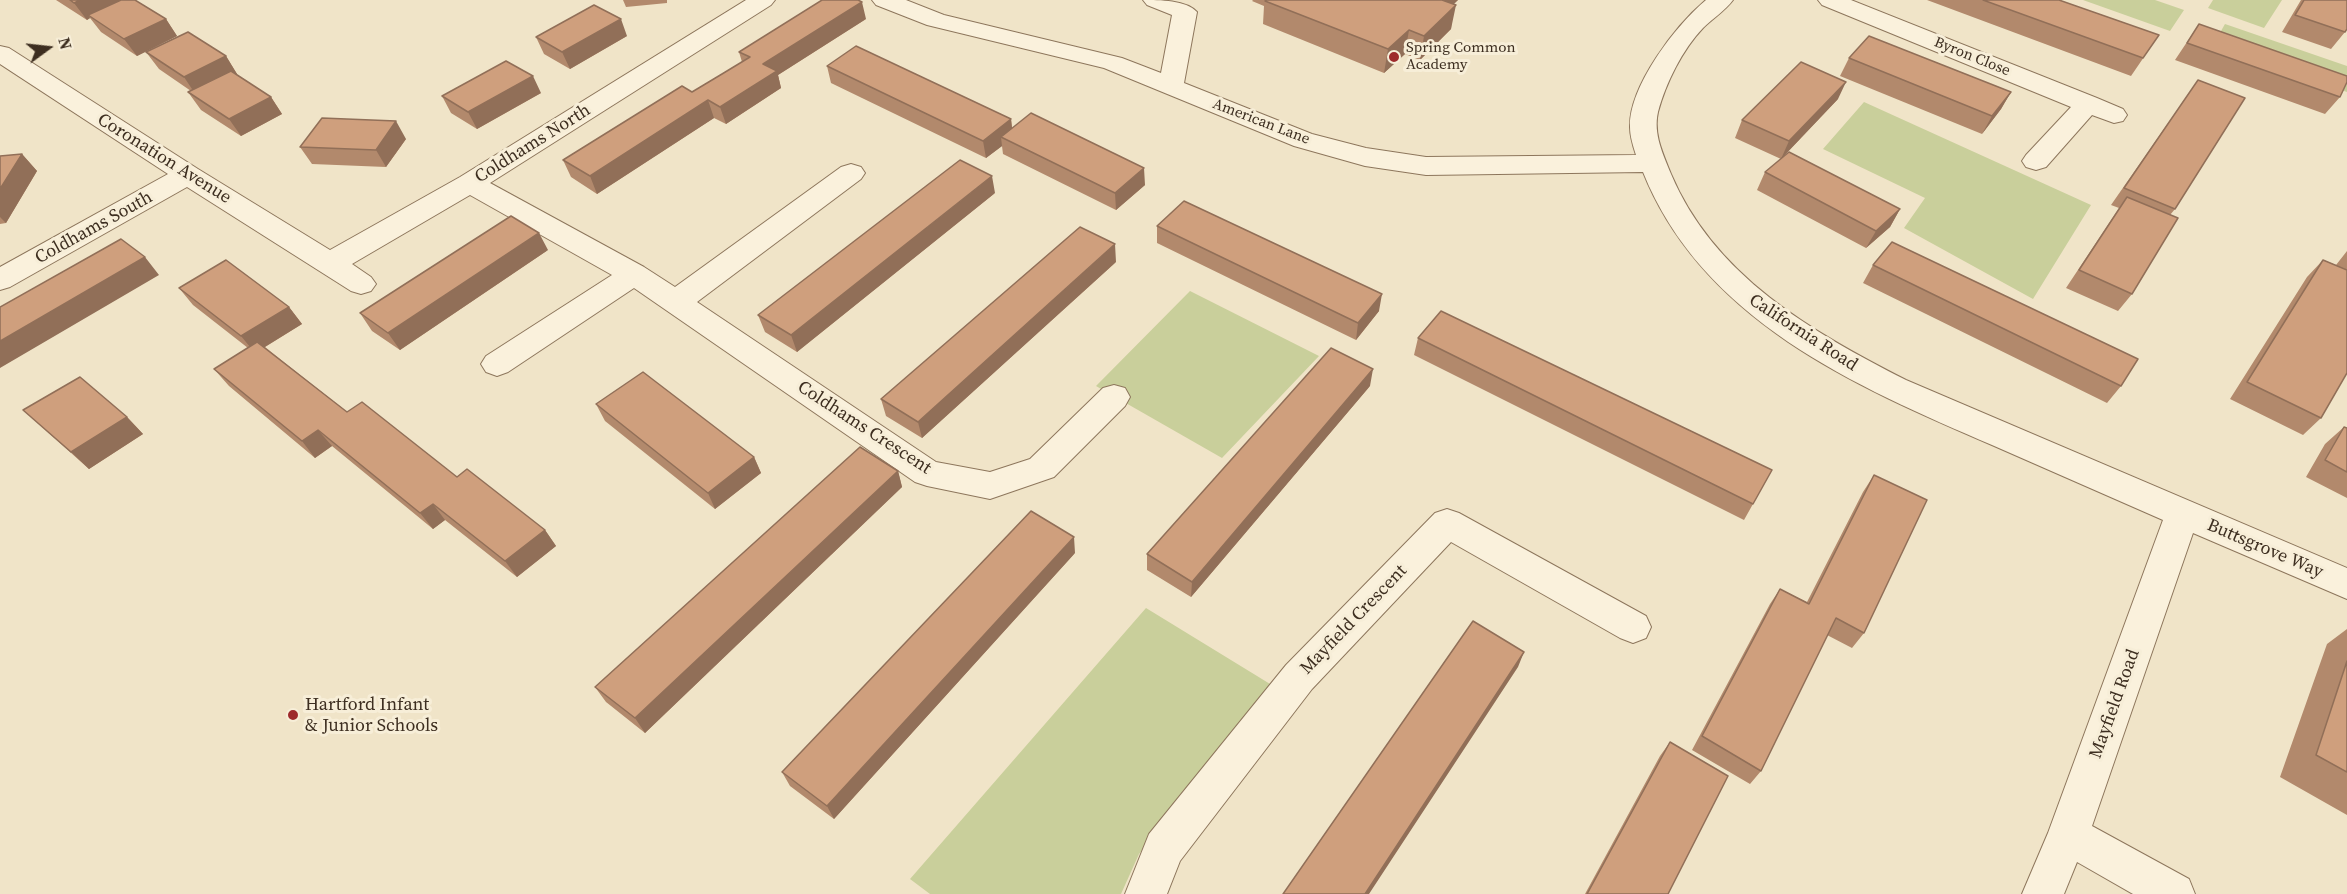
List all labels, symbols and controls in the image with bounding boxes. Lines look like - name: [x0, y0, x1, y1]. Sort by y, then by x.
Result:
- north arrow: [18, 18, 78, 78]
- street label: Byron Close: [1931, 34, 2013, 80]
- text: N: [53, 35, 78, 52]
- place label: Spring Common Academy: [1406, 39, 1515, 74]
- marker: Spring Common Academy: [1387, 50, 1401, 64]
- street label: American Lane: [1210, 95, 1312, 149]
- street label: Coldhams North: [471, 100, 595, 188]
- street label: Coronation Avenue: [93, 109, 235, 209]
- street label: Coldhams South: [32, 187, 156, 269]
- street label: California Road: [1745, 290, 1861, 376]
- street label: Coldhams Crescent: [793, 377, 935, 479]
- street label: Buttsgrove Way: [2204, 515, 2326, 583]
- street label: Mayfield Crescent: [1296, 561, 1412, 679]
- street label: Mayfield Road: [2085, 646, 2145, 762]
- place label: Hartford Infant & Junior Schools: [305, 694, 438, 736]
- marker: Hartford Infant & Junior Schools: [286, 708, 300, 722]

